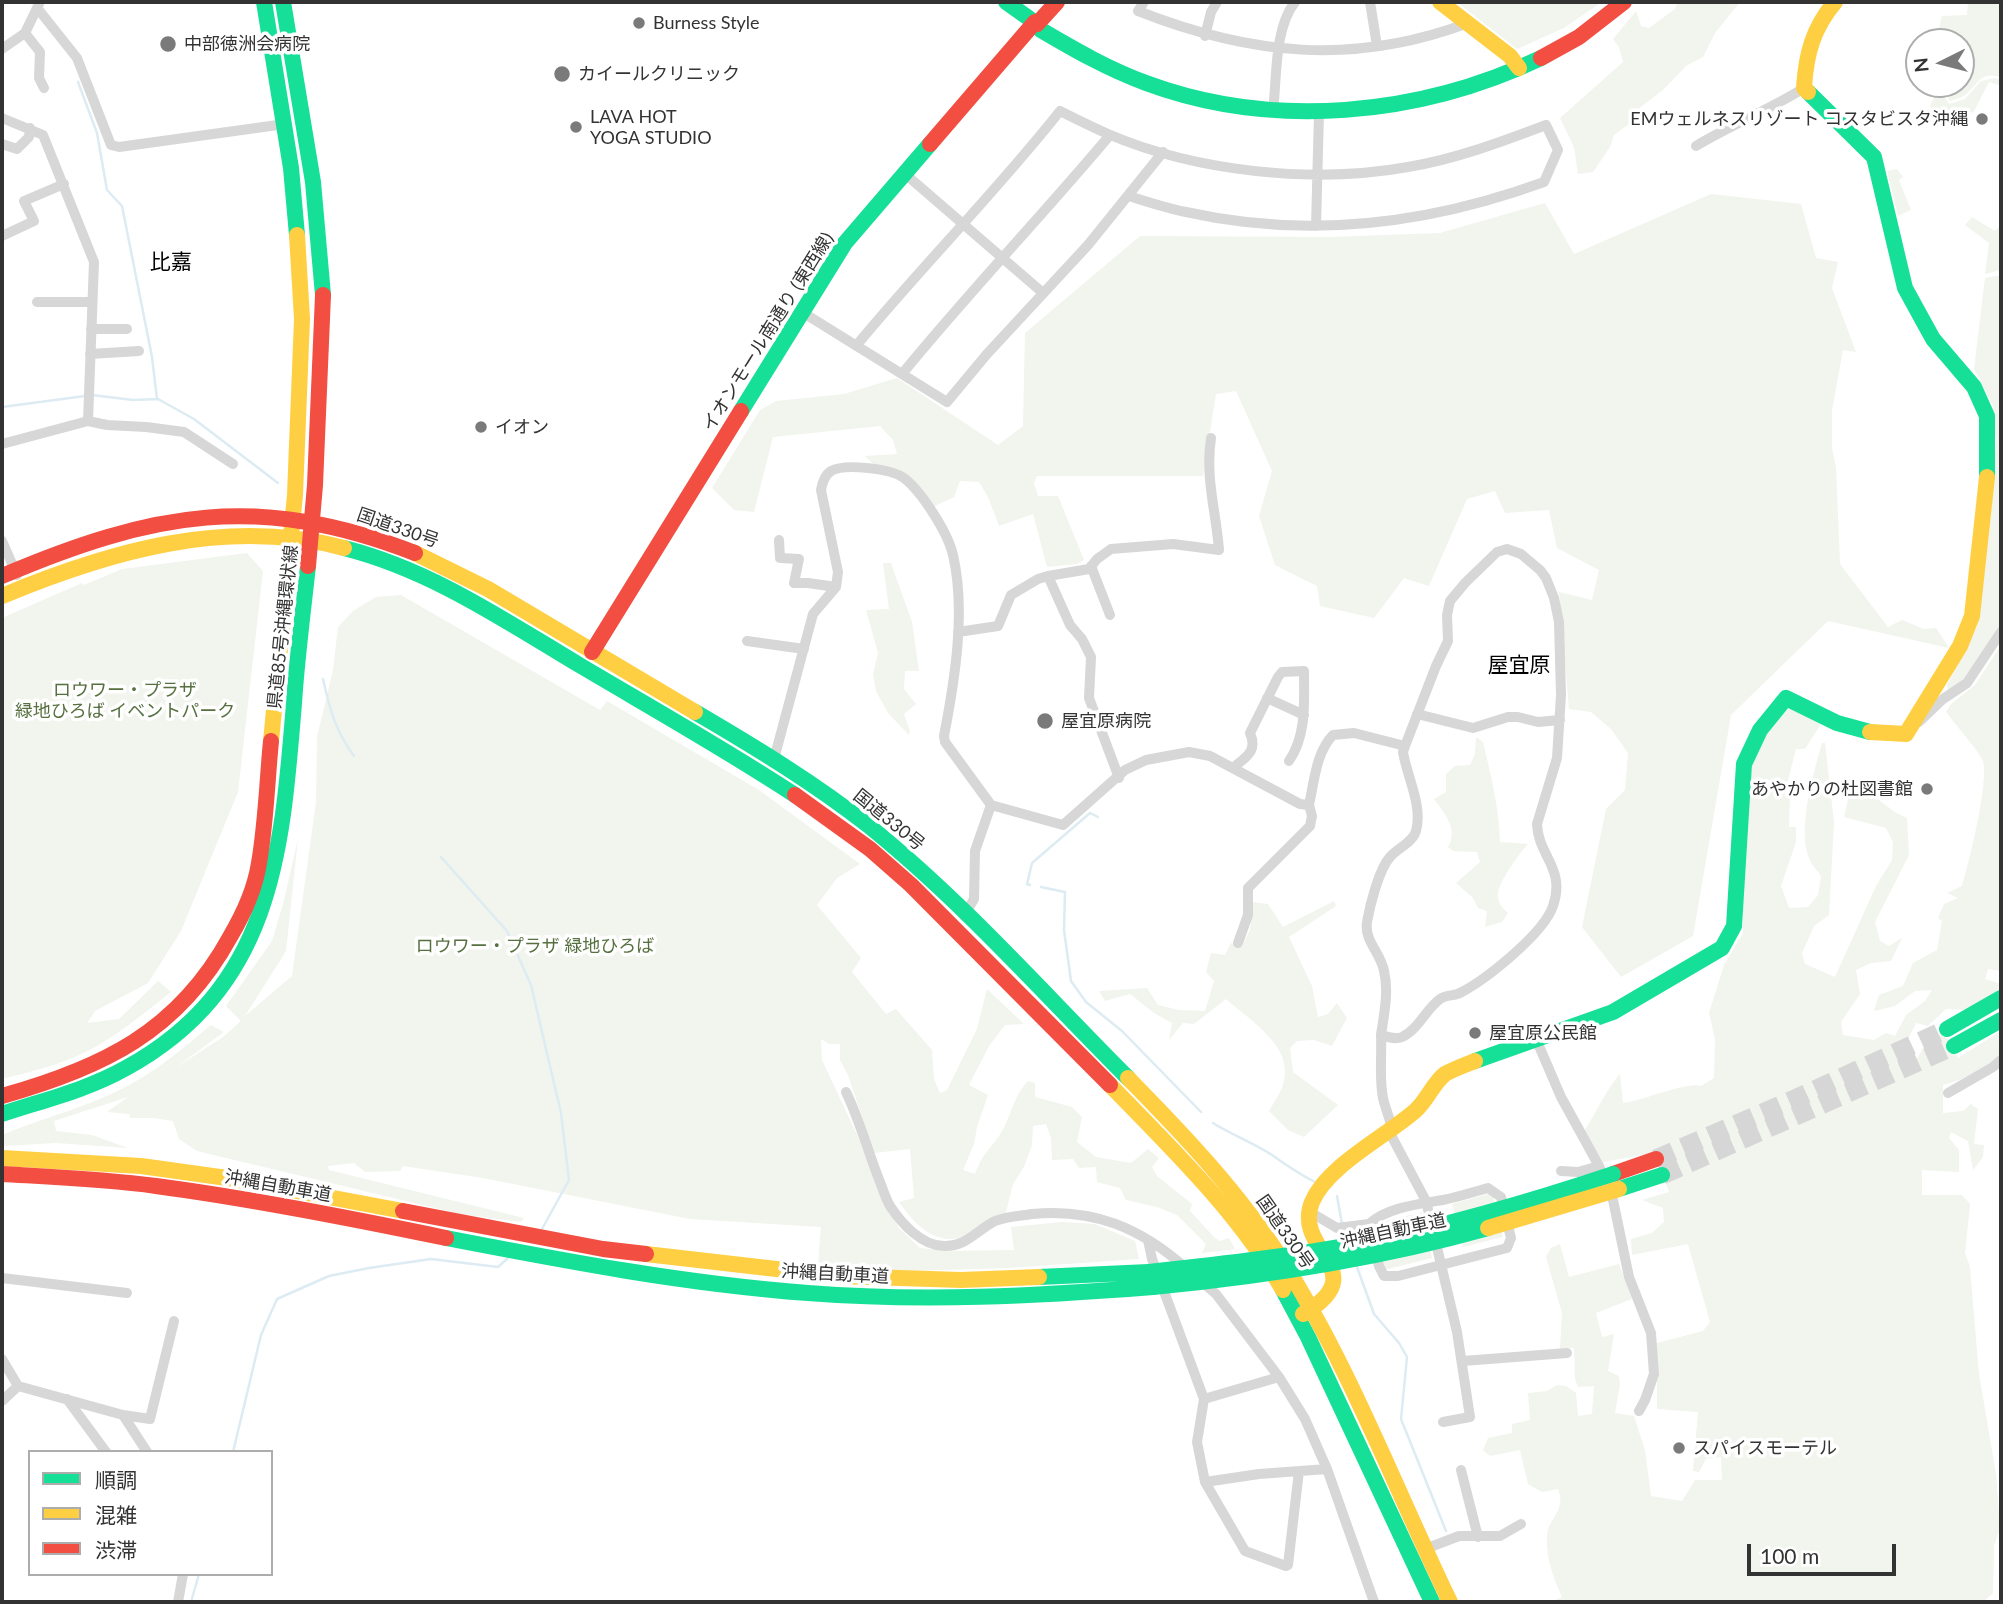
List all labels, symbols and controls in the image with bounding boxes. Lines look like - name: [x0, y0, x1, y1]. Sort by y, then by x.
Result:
- place label: Burness Style: [653, 12, 760, 34]
- marker: Burness Style: [631, 15, 647, 31]
- north arrow: [1905, 28, 1975, 98]
- place label: 中部徳洲会病院: [184, 33, 310, 55]
- marker: 中部徳洲会病院: [158, 34, 178, 54]
- text: N: [1908, 57, 1933, 74]
- place label: カイールクリニック: [578, 63, 740, 85]
- marker: カイールクリニック: [552, 64, 572, 84]
- place label: LAVA HOT YOGA STUDIO: [590, 106, 712, 148]
- place label: EMウェルネスリゾート コスタビスタ沖縄: [1630, 108, 1968, 130]
- marker: EMウェルネスリゾート コスタビスタ沖縄: [1974, 111, 1990, 127]
- marker: LAVA HOT YOGA STUDIO: [568, 119, 584, 135]
- street label: イオンモール南通り (東西線): [698, 229, 838, 435]
- district label: 比嘉: [150, 249, 192, 275]
- place label: イオン: [495, 416, 549, 438]
- marker: イオン: [473, 419, 489, 435]
- street label: 国道330号: [354, 504, 442, 552]
- street label: 県道85号沖縄環状線: [264, 544, 302, 710]
- district label: 屋宜原: [1488, 652, 1550, 678]
- park label: ロウワー・プラザ 緑地ひろば イベントパーク: [15, 679, 235, 722]
- place label: 屋宜原病院: [1061, 710, 1151, 732]
- marker: 屋宜原病院: [1035, 711, 1055, 731]
- place label: あやかりの杜図書館: [1751, 778, 1913, 800]
- marker: あやかりの杜図書館: [1919, 781, 1935, 797]
- street label: 国道330号: [849, 785, 929, 855]
- park label: ロウワー・プラザ 緑地ひろば: [416, 935, 654, 957]
- place label: 屋宜原公民館: [1489, 1022, 1597, 1044]
- marker: 屋宜原公民館: [1467, 1025, 1483, 1041]
- street label: 沖縄自動車道: [223, 1166, 333, 1206]
- street label: 国道330号: [1252, 1191, 1318, 1273]
- street label: 沖縄自動車道: [1338, 1209, 1448, 1253]
- street label: 沖縄自動車道: [781, 1260, 889, 1288]
- place label: スパイスモーテル: [1693, 1437, 1837, 1459]
- marker: スパイスモーテル: [1671, 1440, 1687, 1456]
- legend: [28, 1450, 273, 1576]
- text: 順調: [95, 1467, 137, 1492]
- text: 混雑: [95, 1502, 137, 1527]
- scale bar: [1751, 1530, 1900, 1574]
- text: 渋滞: [95, 1537, 137, 1562]
- text: 100 m: [1760, 1543, 1819, 1568]

